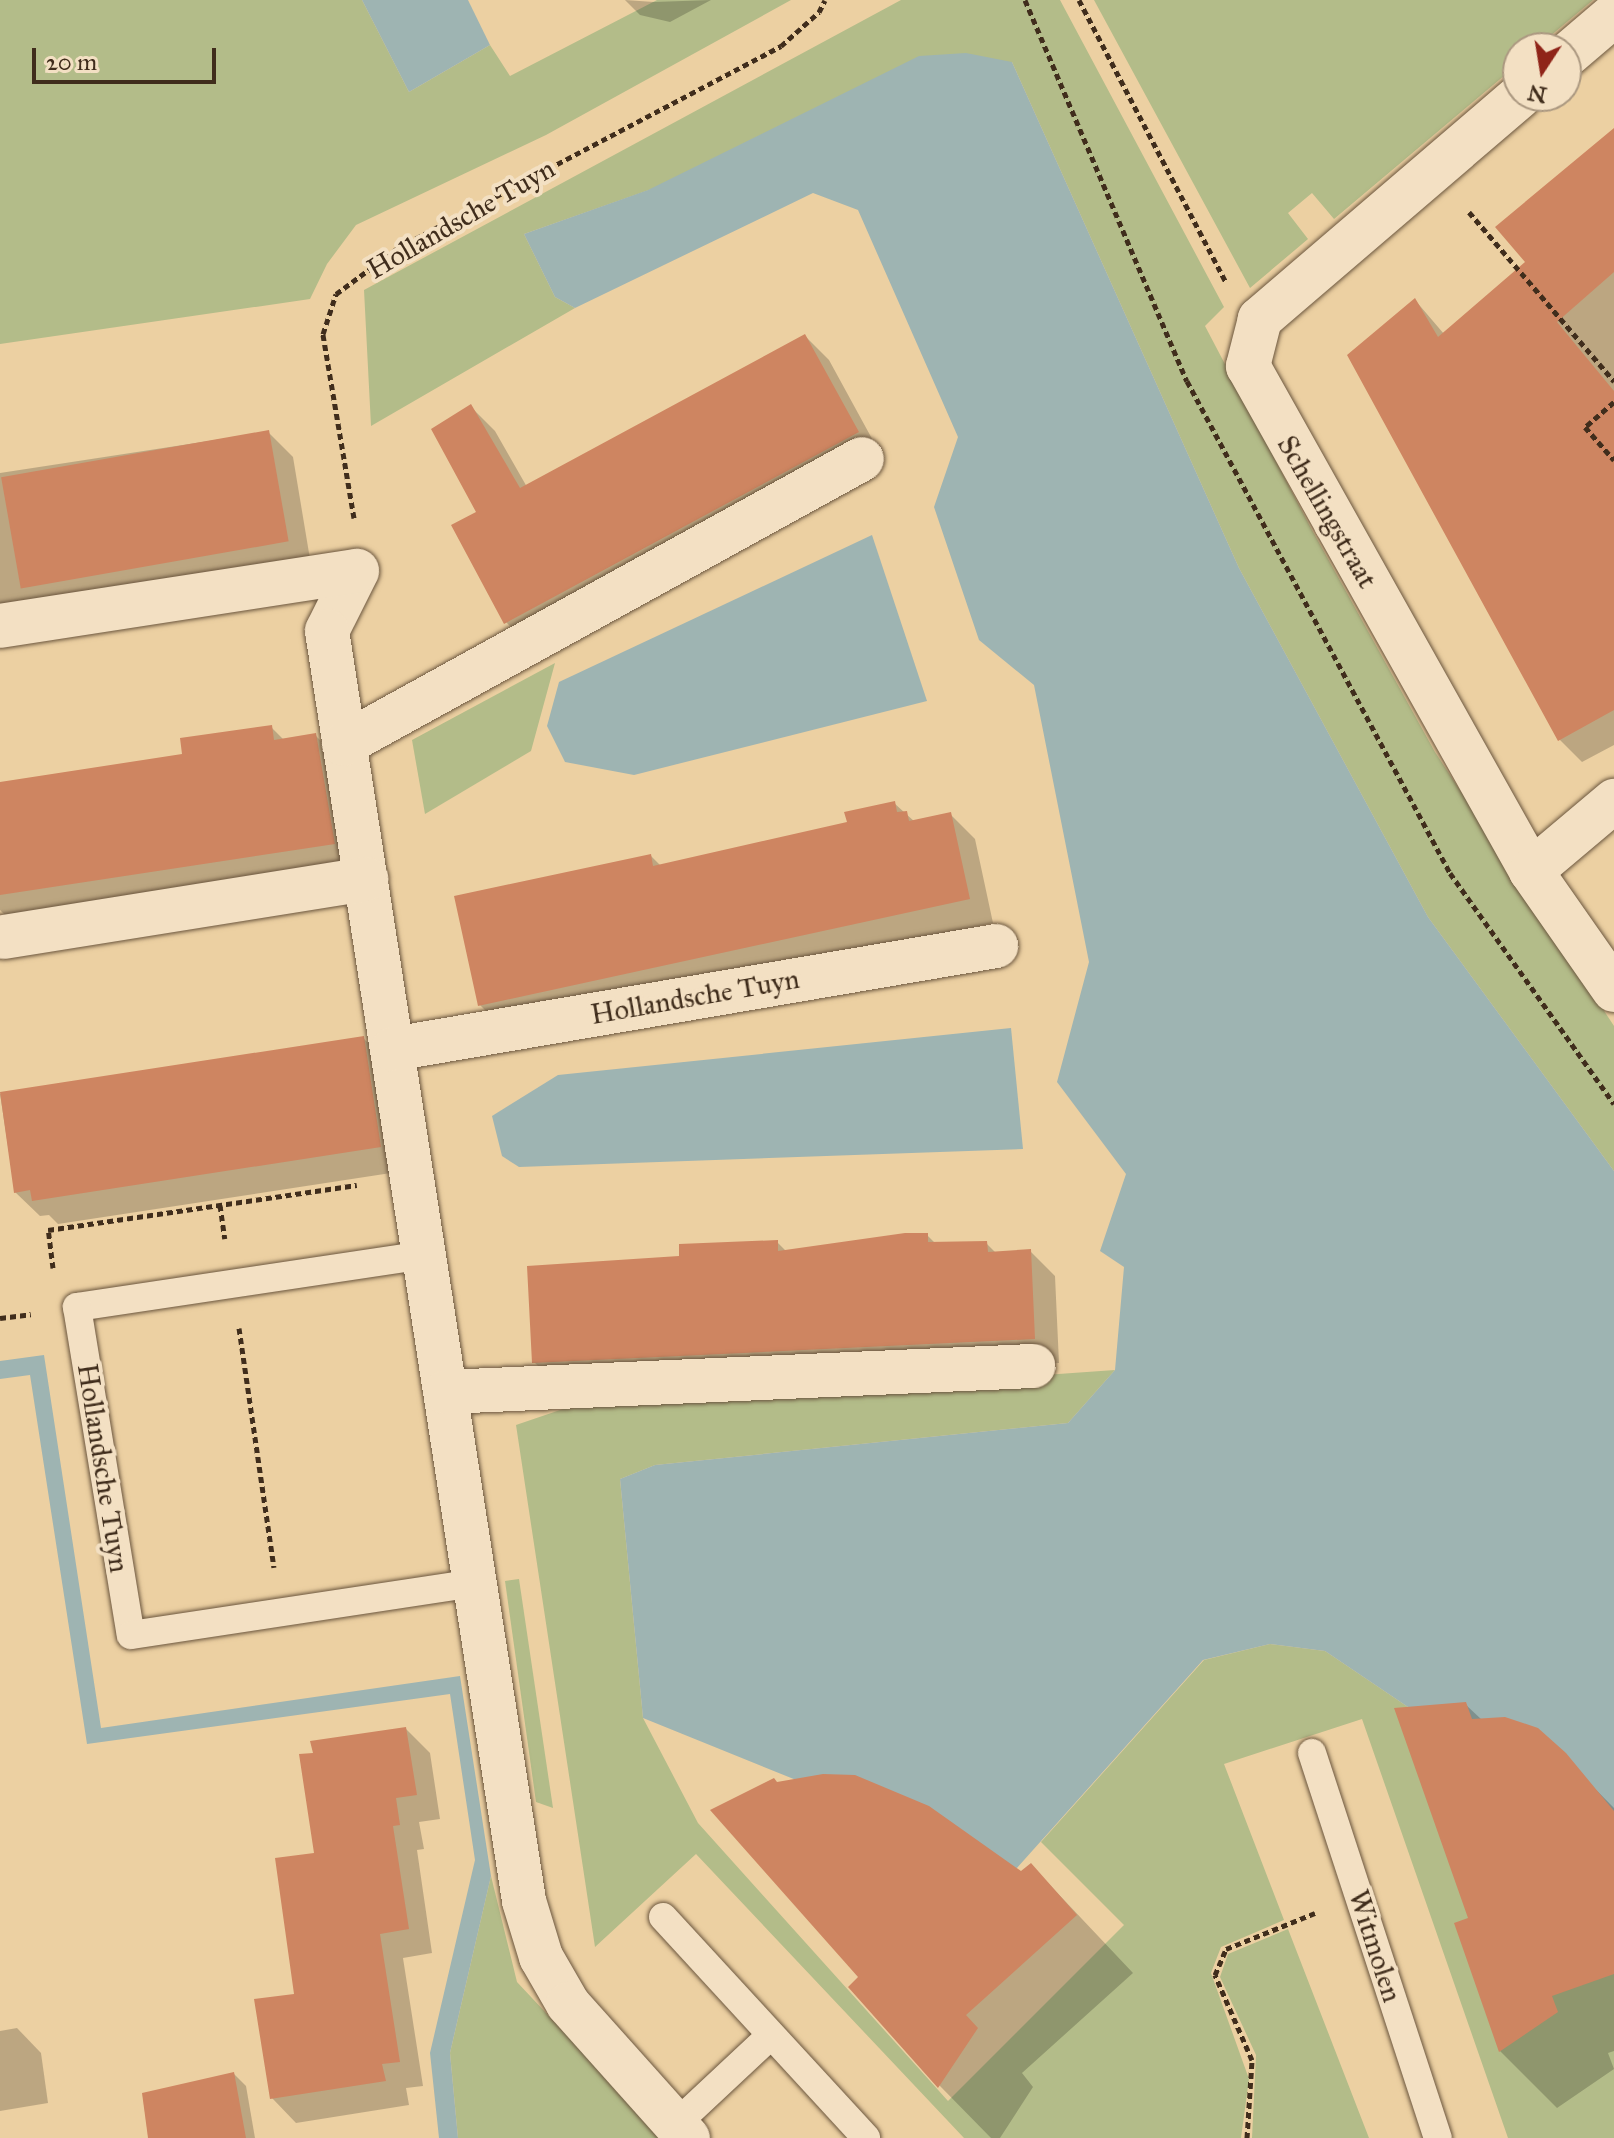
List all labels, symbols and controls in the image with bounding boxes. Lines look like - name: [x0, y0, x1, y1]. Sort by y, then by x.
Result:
- scale bar: [36, 32, 220, 82]
- north arrow: [1502, 32, 1582, 112]
- text: 20 m: [46, 47, 97, 77]
- text: N: [1525, 79, 1549, 109]
- street label: Hollandsche Tuyn: [361, 152, 561, 286]
- street label: Schellingstraat: [1270, 430, 1384, 594]
- street label: Hollandsche Tuyn: [588, 962, 802, 1032]
- street label: Hollandsche Tuyn: [70, 1361, 136, 1575]
- street label: Witmolen: [1341, 1886, 1409, 2006]

